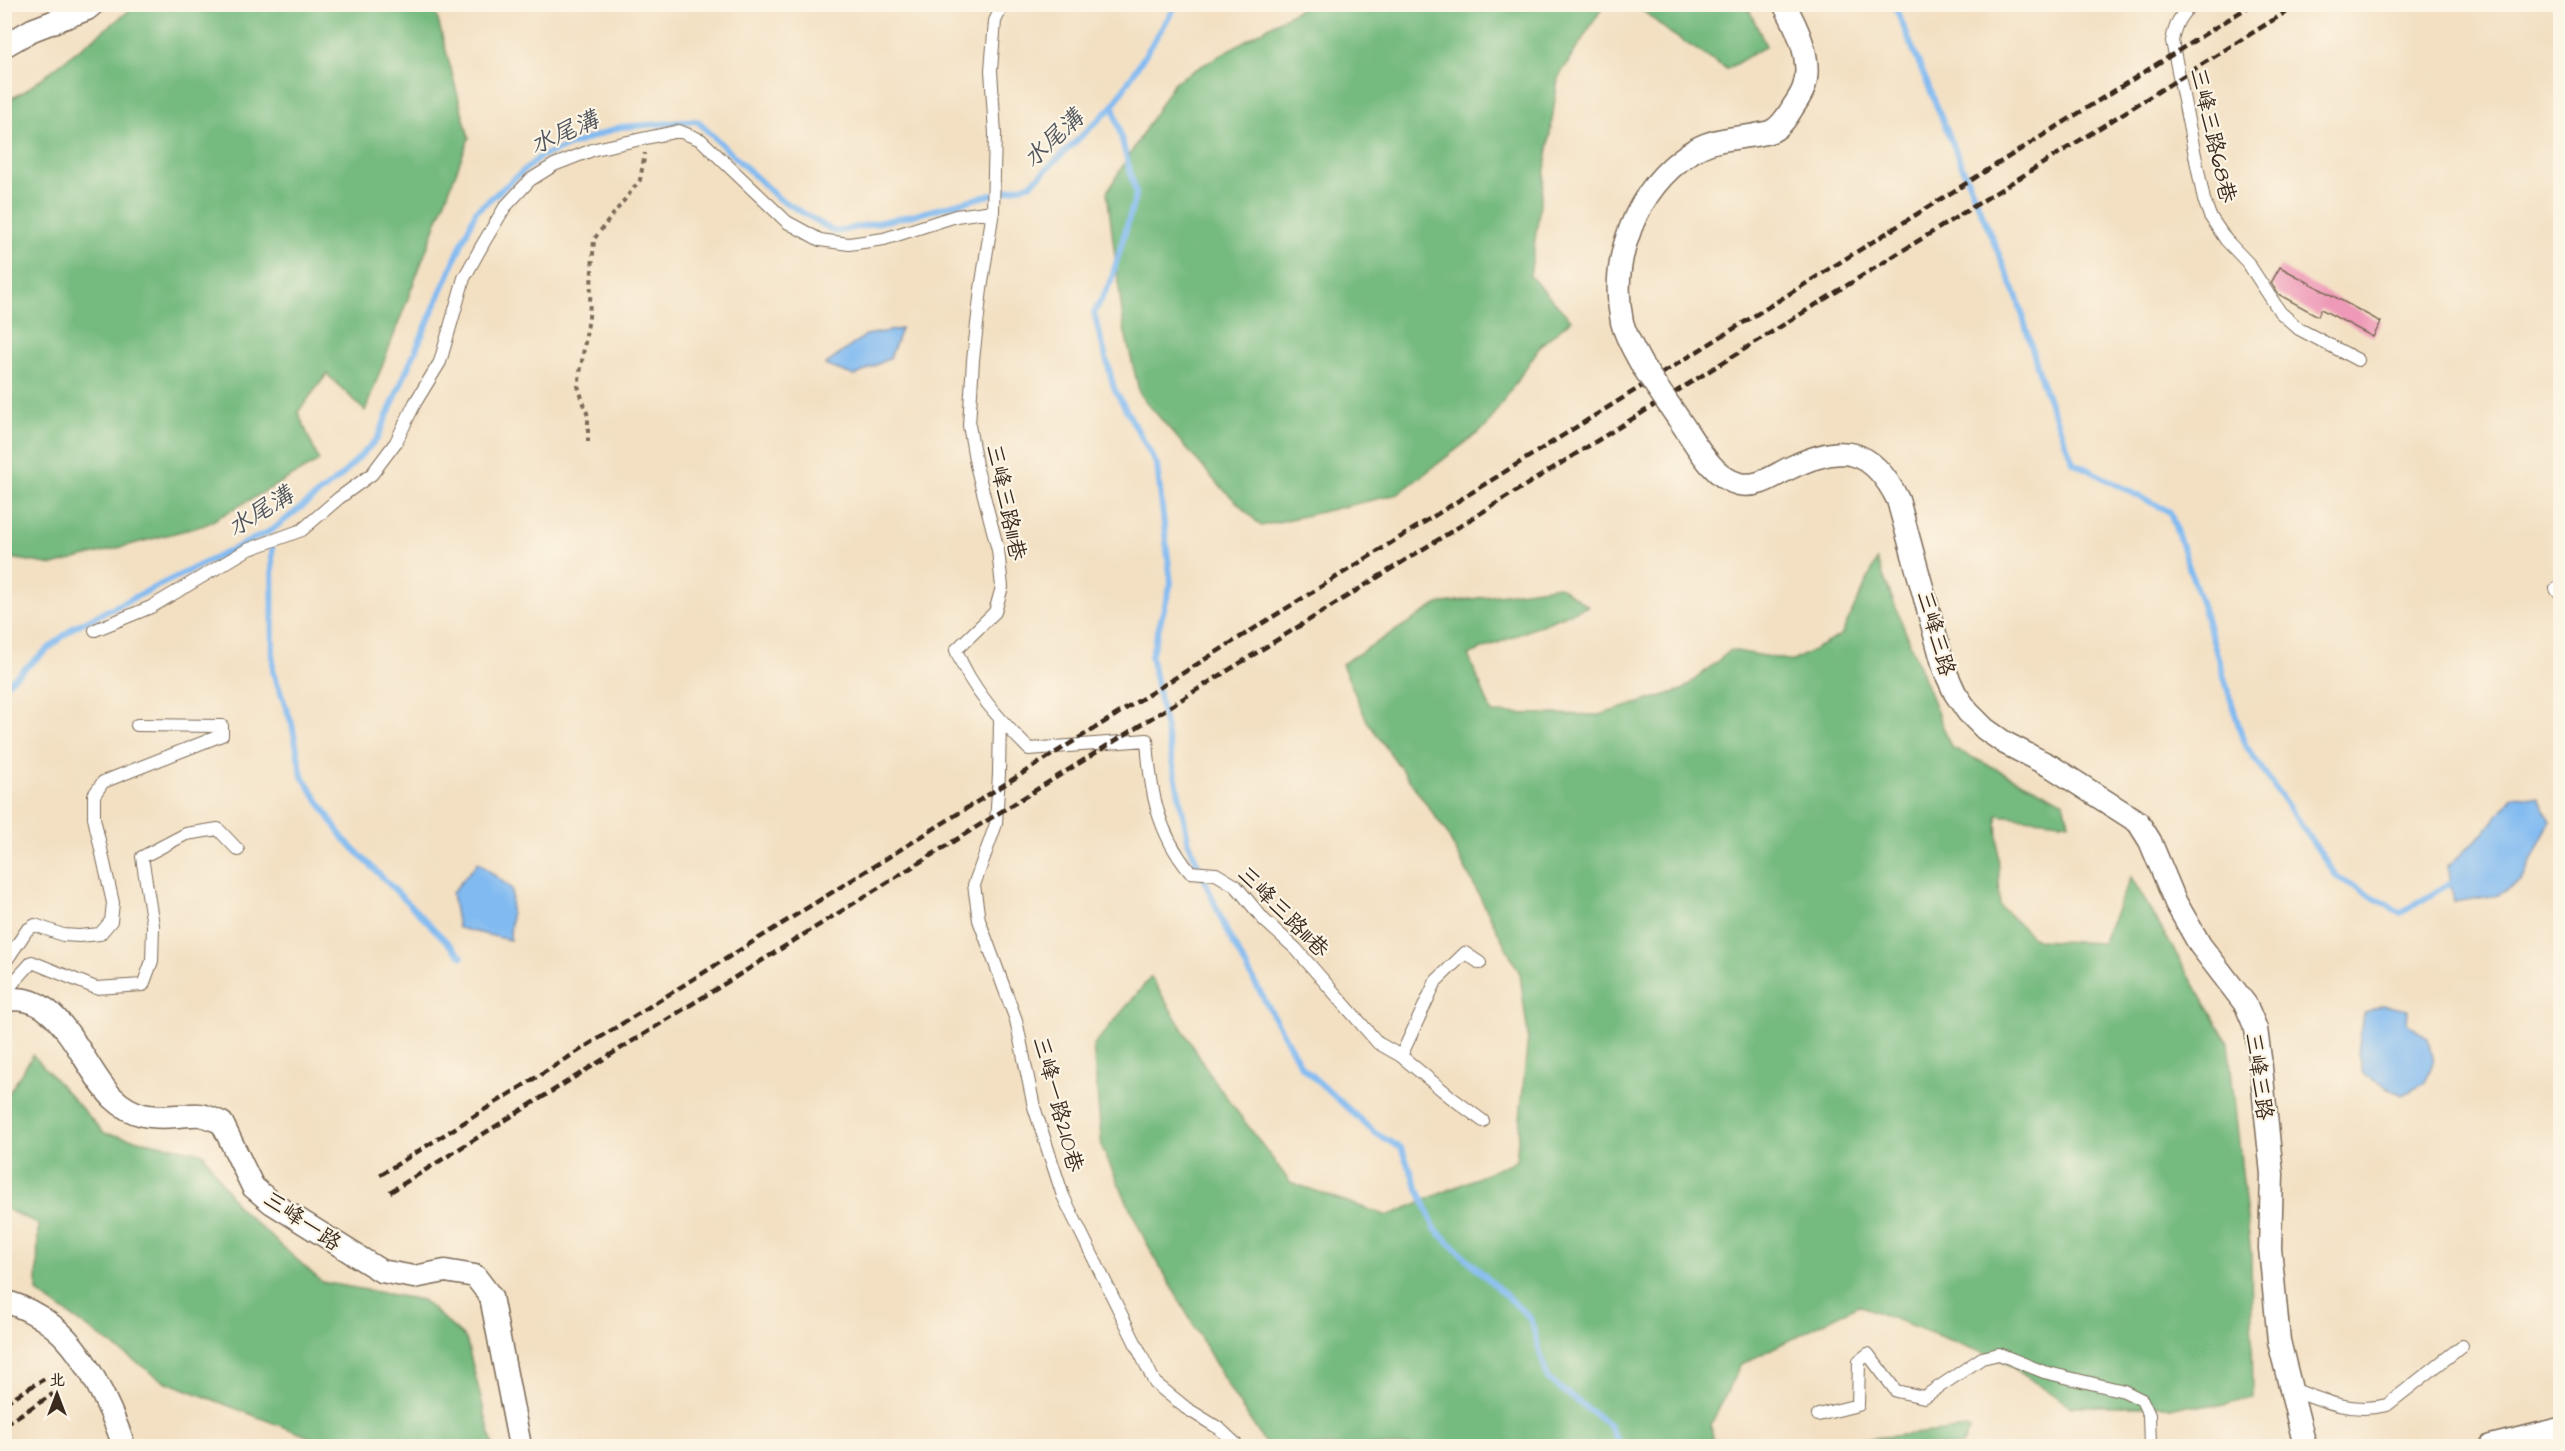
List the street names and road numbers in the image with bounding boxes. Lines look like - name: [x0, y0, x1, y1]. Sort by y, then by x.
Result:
- street label: 三峰三路68巷: [2182, 65, 2243, 206]
- street label: 三峰三路111巷: [978, 441, 1033, 563]
- street label: 三峰三路: [1909, 587, 1963, 680]
- street label: 三峰三路111巷: [1230, 859, 1336, 965]
- street label: 三峰三路: [2237, 1030, 2280, 1122]
- street label: 三峰一路210巷: [1025, 1033, 1091, 1176]
- street label: 三峰一路: [257, 1184, 347, 1259]

